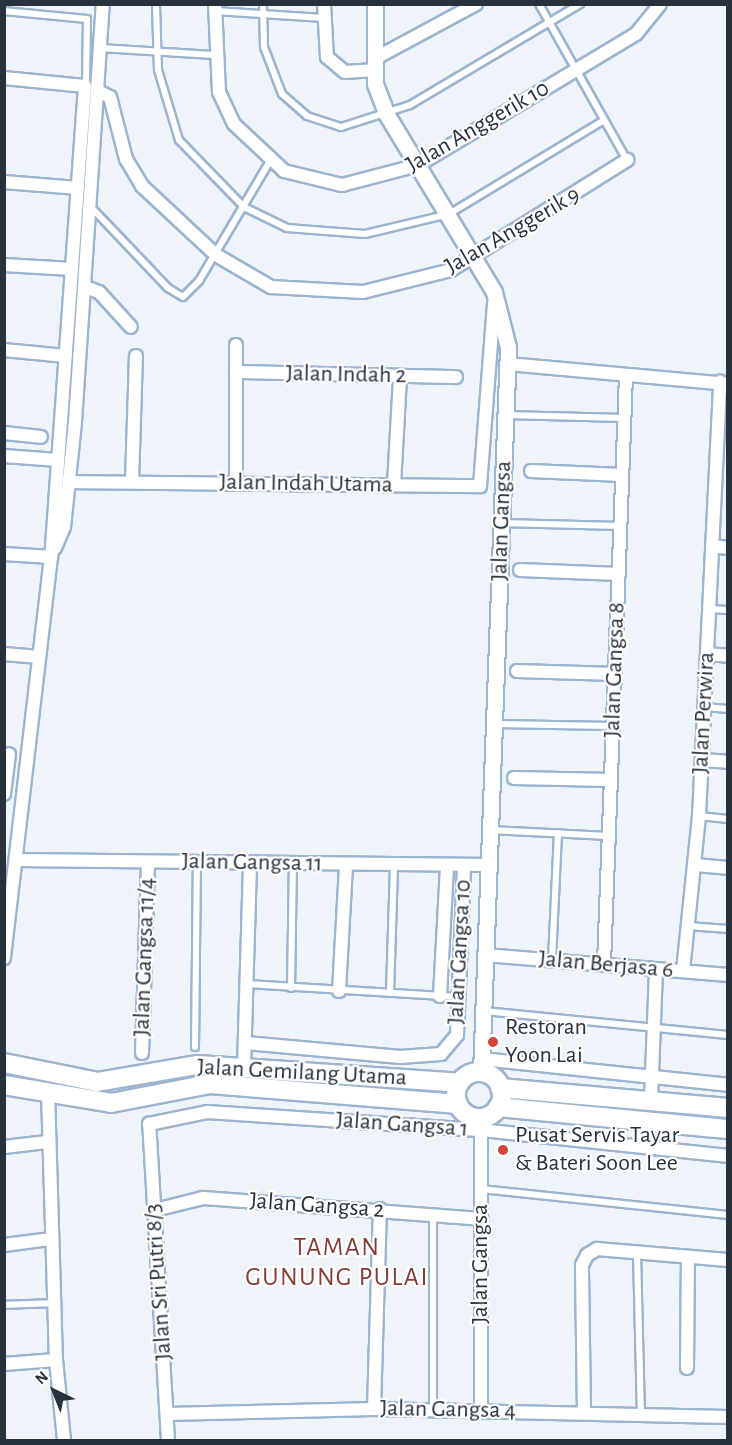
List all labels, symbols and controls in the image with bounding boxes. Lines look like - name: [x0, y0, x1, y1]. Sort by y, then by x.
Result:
- street label: Jalan Anggerik 10: [401, 74, 555, 180]
- street label: Jalan Anggerik 9: [440, 181, 586, 281]
- street label: Jalan Indah 2: [285, 360, 407, 390]
- street label: Jalan Gangsa: [486, 460, 518, 582]
- street label: Jalan Indah Utama: [219, 468, 393, 500]
- street label: Jalan Gangsa 8: [598, 602, 632, 738]
- street label: Jalan Perwira: [686, 651, 722, 775]
- street label: Jalan Gangsa 11: [181, 847, 323, 879]
- street label: Jalan Gangsa 11/4: [128, 877, 162, 1037]
- street label: Jalan Gangsa 10: [442, 879, 478, 1025]
- street label: Jalan Berjasa 6: [537, 945, 675, 985]
- place label: Restoran Yoon Lai: [505, 1014, 587, 1070]
- marker: Restoran Yoon Lai: [486, 1035, 500, 1049]
- street label: Jalan Gemilang Utama: [196, 1053, 408, 1093]
- street label: Jalan Gangsa 1: [335, 1106, 469, 1144]
- place label: Pusat Servis Tayar & Bateri Soon Lee: [515, 1122, 679, 1178]
- marker: Pusat Servis Tayar & Bateri Soon Lee: [496, 1143, 510, 1157]
- street label: Jalan Gangsa 2: [249, 1187, 385, 1225]
- street label: Jalan Sri Putri 8/3: [139, 1202, 179, 1362]
- street label: Jalan Gangsa: [467, 1204, 495, 1324]
- district label: TAMAN GUNUNG PULAI: [245, 1232, 429, 1294]
- north arrow: [24, 1361, 84, 1421]
- text: N: [32, 1368, 51, 1387]
- street label: Jalan Gangsa 4: [380, 1394, 516, 1426]

